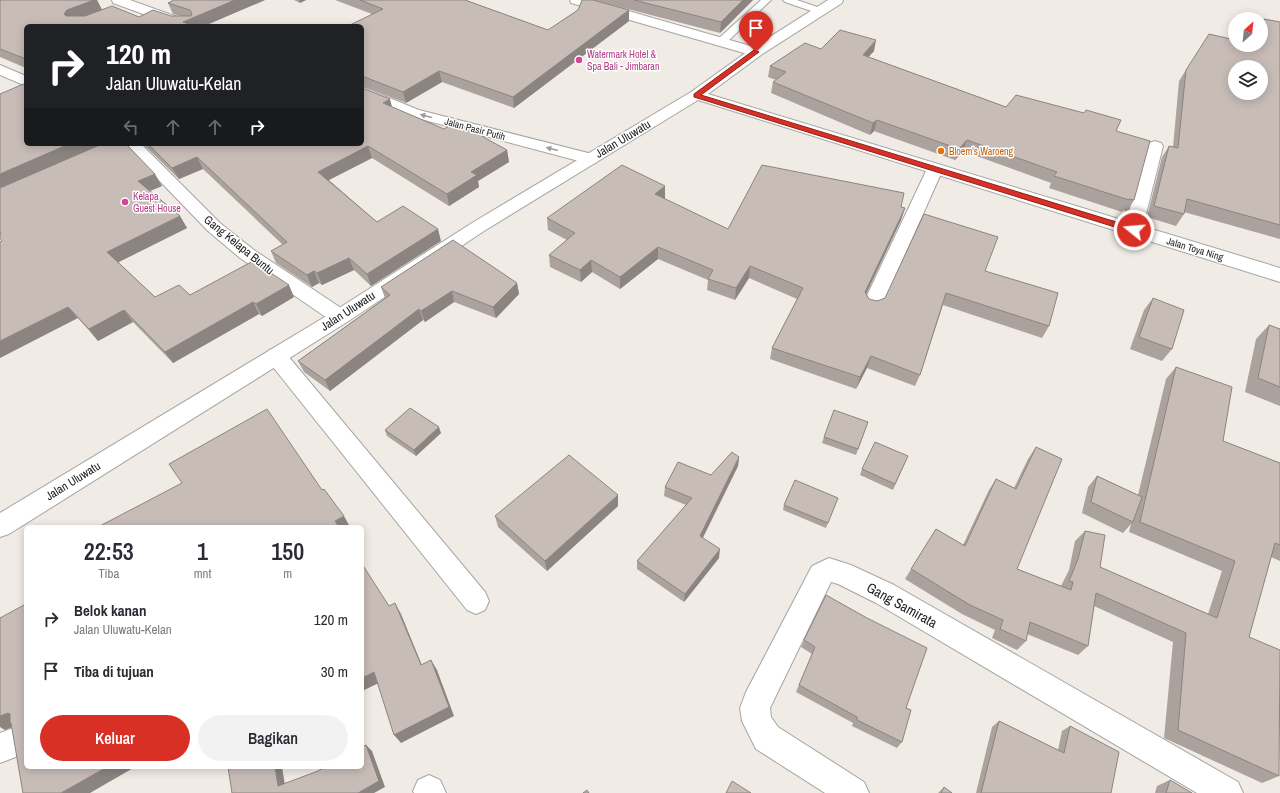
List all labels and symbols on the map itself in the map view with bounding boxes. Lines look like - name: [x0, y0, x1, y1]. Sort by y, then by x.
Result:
- pin: [739, 11, 773, 52]
- north arrow: [1228, 12, 1268, 52]
- place label: Watermark Hotel & Spa Bali - Jimbaran: [587, 48, 659, 73]
- marker: Watermark Hotel & Spa Bali - Jimbaran: [574, 55, 584, 65]
- one-way arrow: [420, 113, 432, 119]
- street label: Jalan Pasir Putih: [443, 115, 507, 143]
- street label: Jalan Uluwatu: [592, 116, 654, 162]
- place label: Bloem's Waroeng: [949, 145, 1014, 158]
- one-way arrow: [546, 146, 558, 152]
- marker: Bloem's Waroeng: [936, 146, 946, 156]
- place label: Kelapa Guest House: [133, 190, 181, 215]
- marker: Kelapa Guest House: [120, 197, 130, 207]
- position arrow: [1113, 209, 1155, 251]
- street label: Gang Kelapa Buntu: [201, 212, 277, 278]
- street label: Jalan Toya Ning: [1165, 234, 1225, 264]
- street label: Jalan Uluwatu: [318, 287, 378, 335]
- street label: Jalan Uluwatu: [43, 458, 103, 504]
- street label: Gang Samirata: [864, 578, 941, 632]

